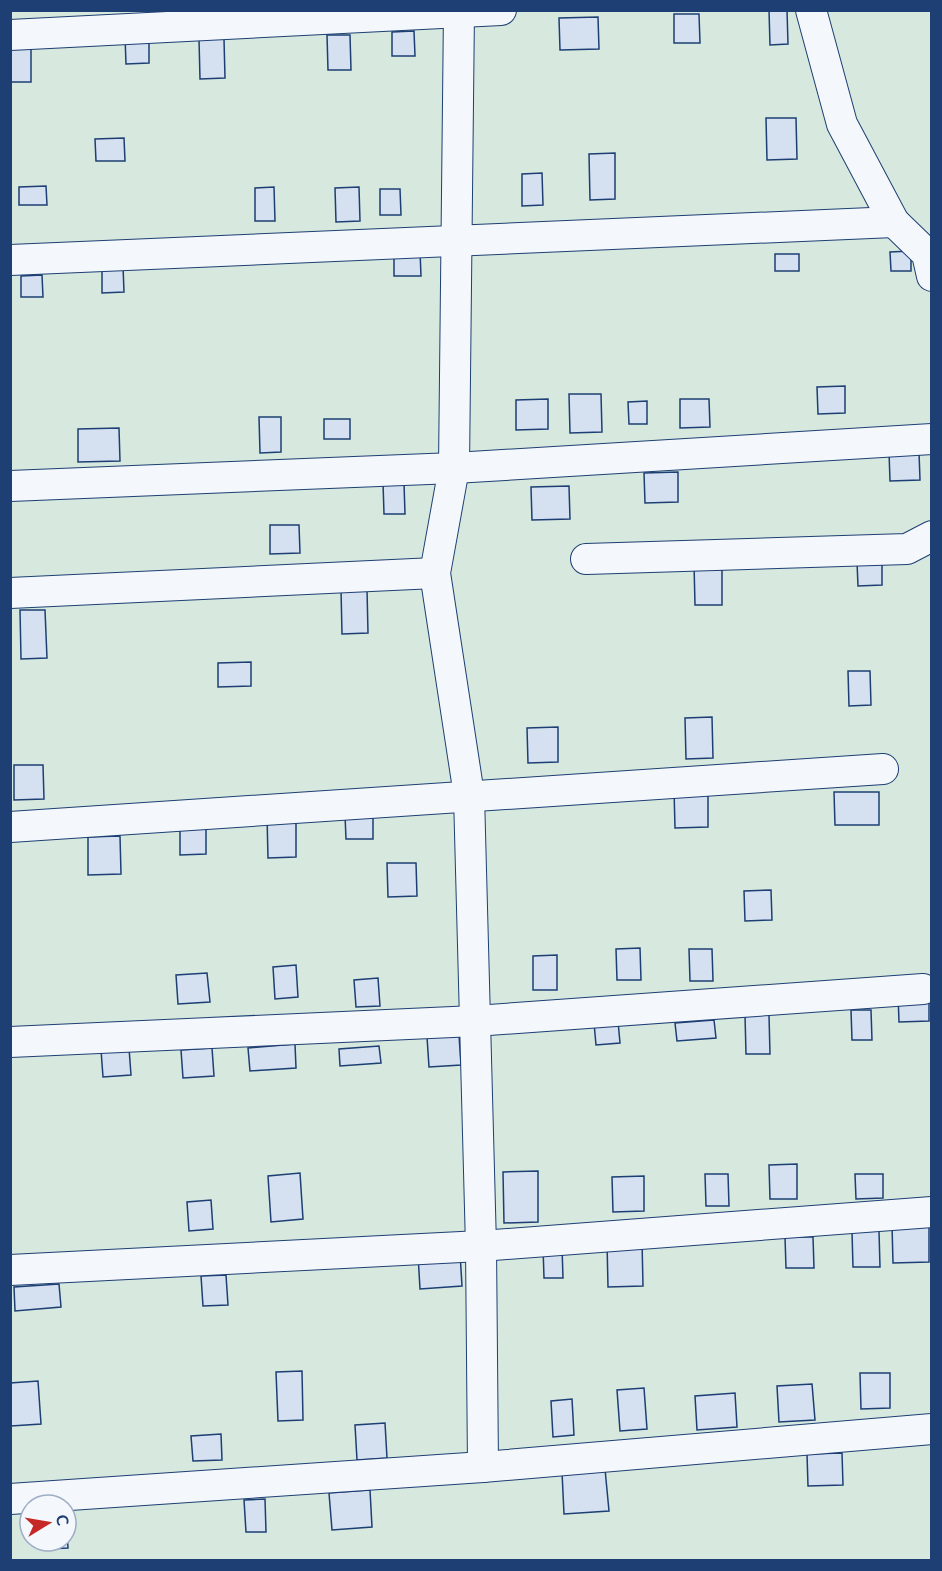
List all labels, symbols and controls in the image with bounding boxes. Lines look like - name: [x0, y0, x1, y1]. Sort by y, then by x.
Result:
- north arrow: [18, 1493, 78, 1553]
- text: С: [53, 1513, 74, 1527]

